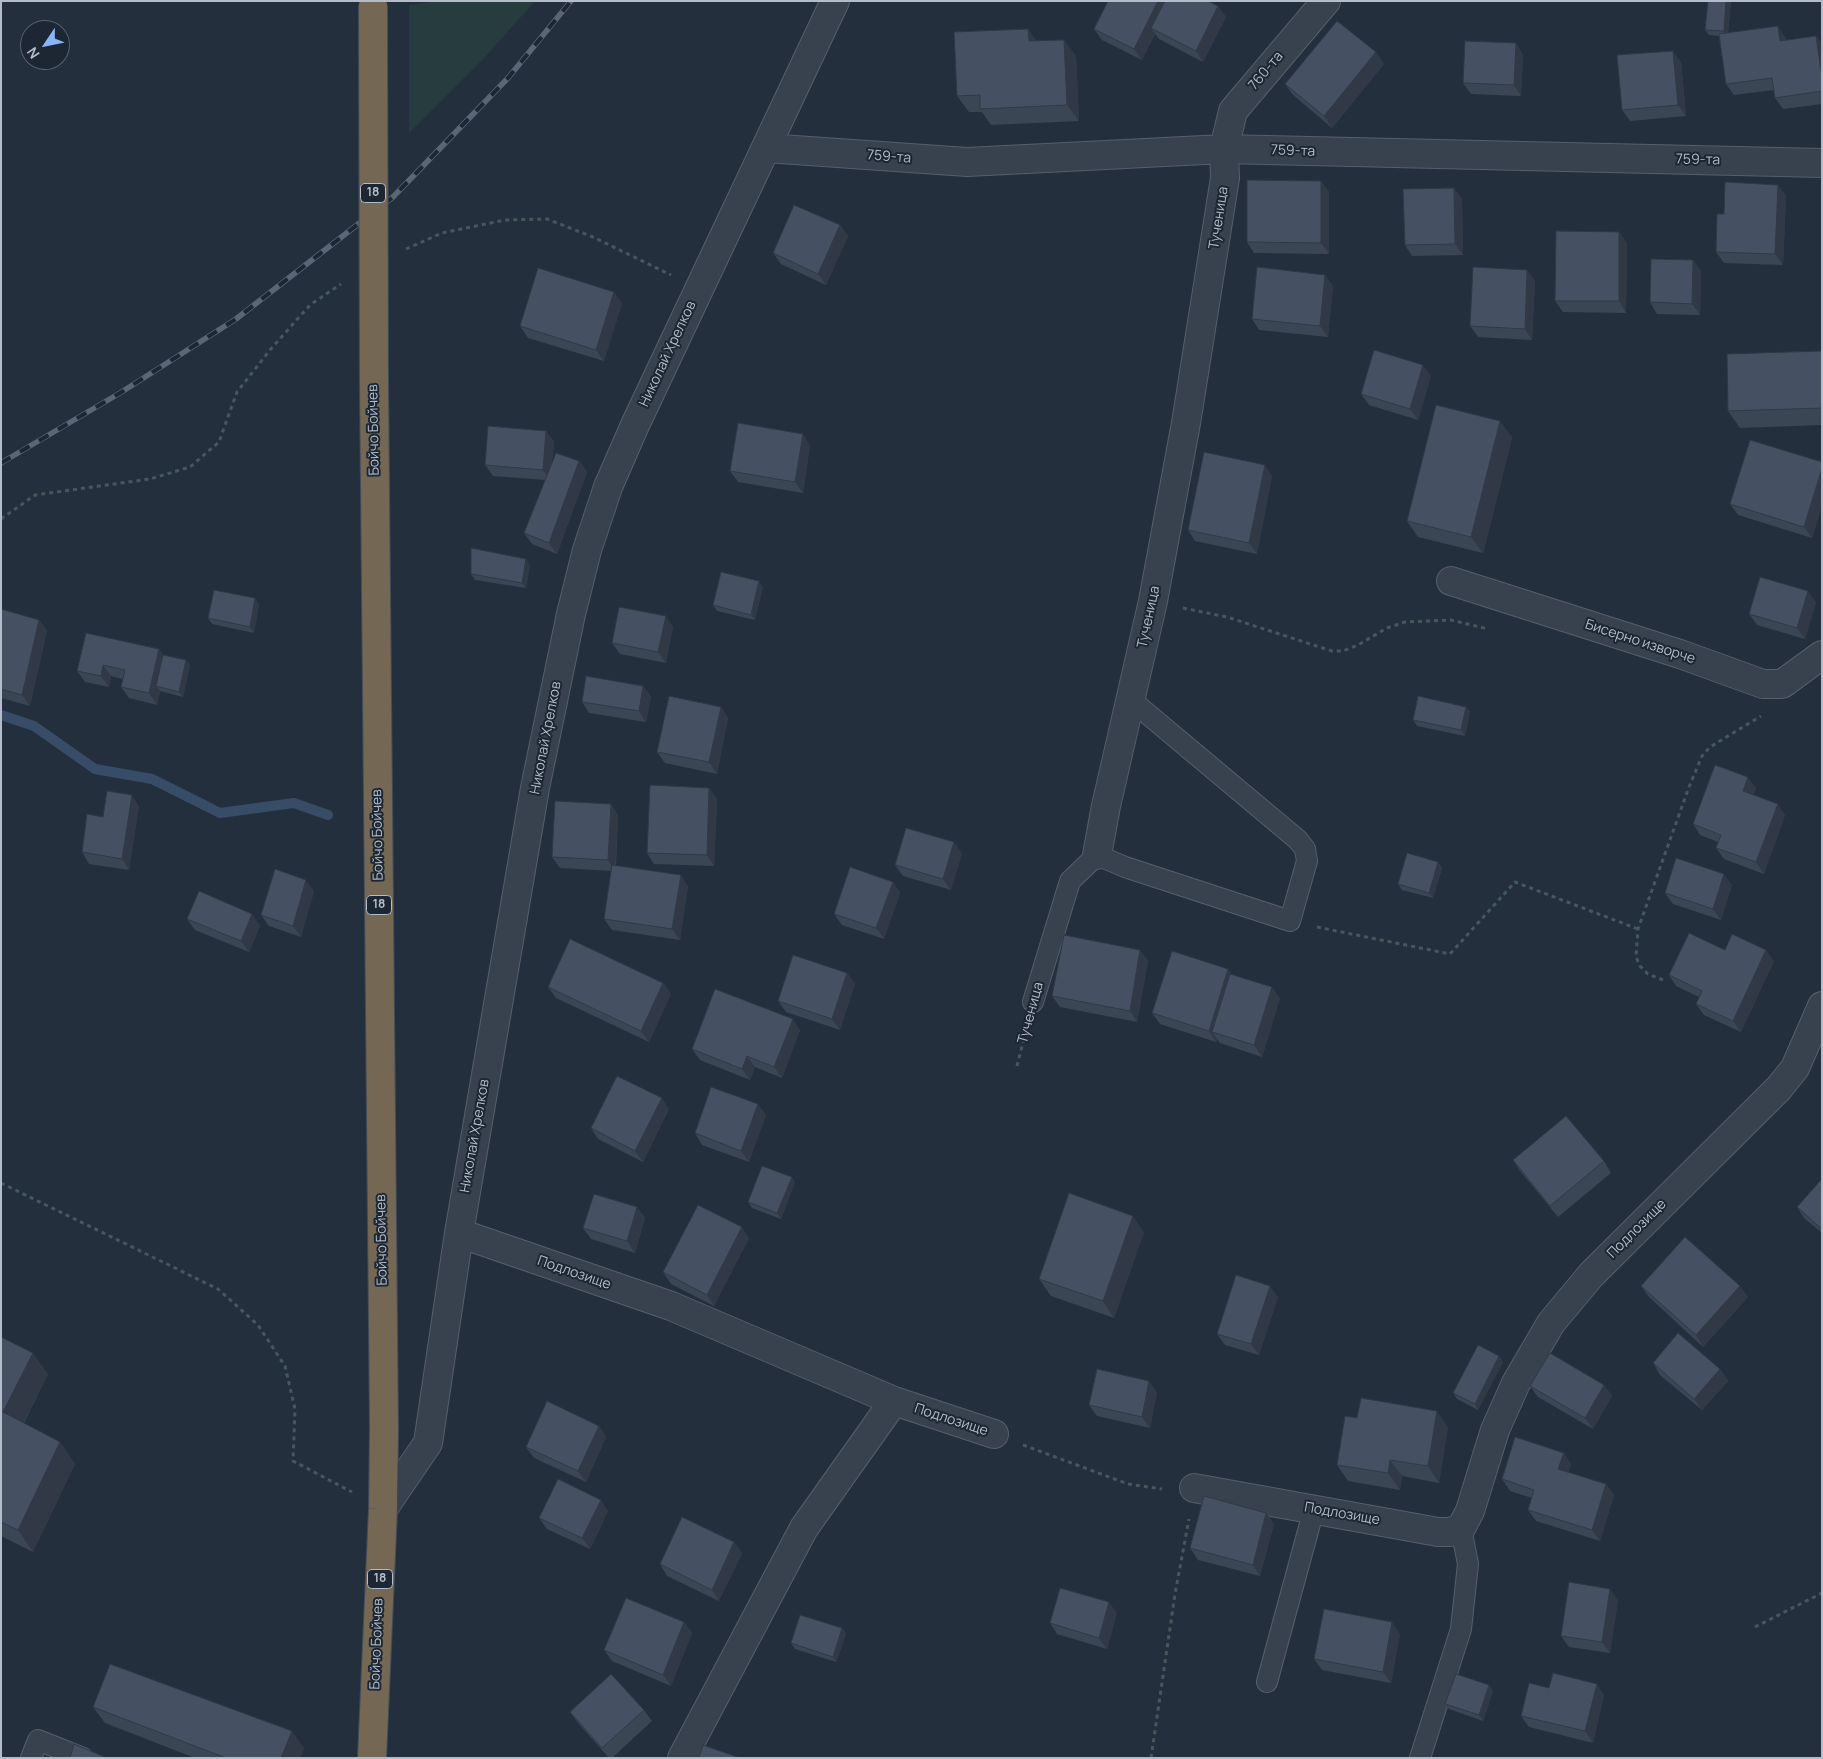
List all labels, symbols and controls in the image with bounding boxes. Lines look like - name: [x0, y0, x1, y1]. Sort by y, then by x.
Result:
- north arrow: [20, 20, 70, 70]
- text: N: [22, 44, 44, 63]
- street label: 760-та: [1245, 48, 1287, 94]
- street label: 759-та: [1271, 142, 1315, 160]
- street label: 759-та: [866, 147, 912, 167]
- street label: 759-та: [1676, 151, 1720, 169]
- road number: 18: [360, 184, 386, 202]
- street label: Тученица: [1206, 185, 1232, 251]
- street label: Николай Хрелков: [636, 298, 700, 410]
- street label: Бойчо Бойчев: [365, 384, 383, 476]
- street label: Тученица: [1134, 584, 1164, 650]
- street label: Бисерно изворче: [1583, 616, 1697, 668]
- street label: Николай Хрелков: [527, 680, 565, 796]
- street label: Бойчо Бойчев: [369, 789, 387, 881]
- road number: 18: [366, 896, 392, 914]
- street label: Тученица: [1015, 980, 1047, 1046]
- street label: Николай Хрелков: [457, 1078, 493, 1194]
- street label: Бойчо Бойчев: [373, 1194, 391, 1286]
- street label: Подлозище: [1604, 1196, 1670, 1262]
- street label: Подлозище: [535, 1253, 613, 1293]
- street label: Подлозище: [912, 1400, 990, 1440]
- street label: Подлозище: [1303, 1499, 1381, 1529]
- road number: 18: [368, 1570, 392, 1588]
- street label: Бойчо Бойчев: [367, 1598, 387, 1690]

